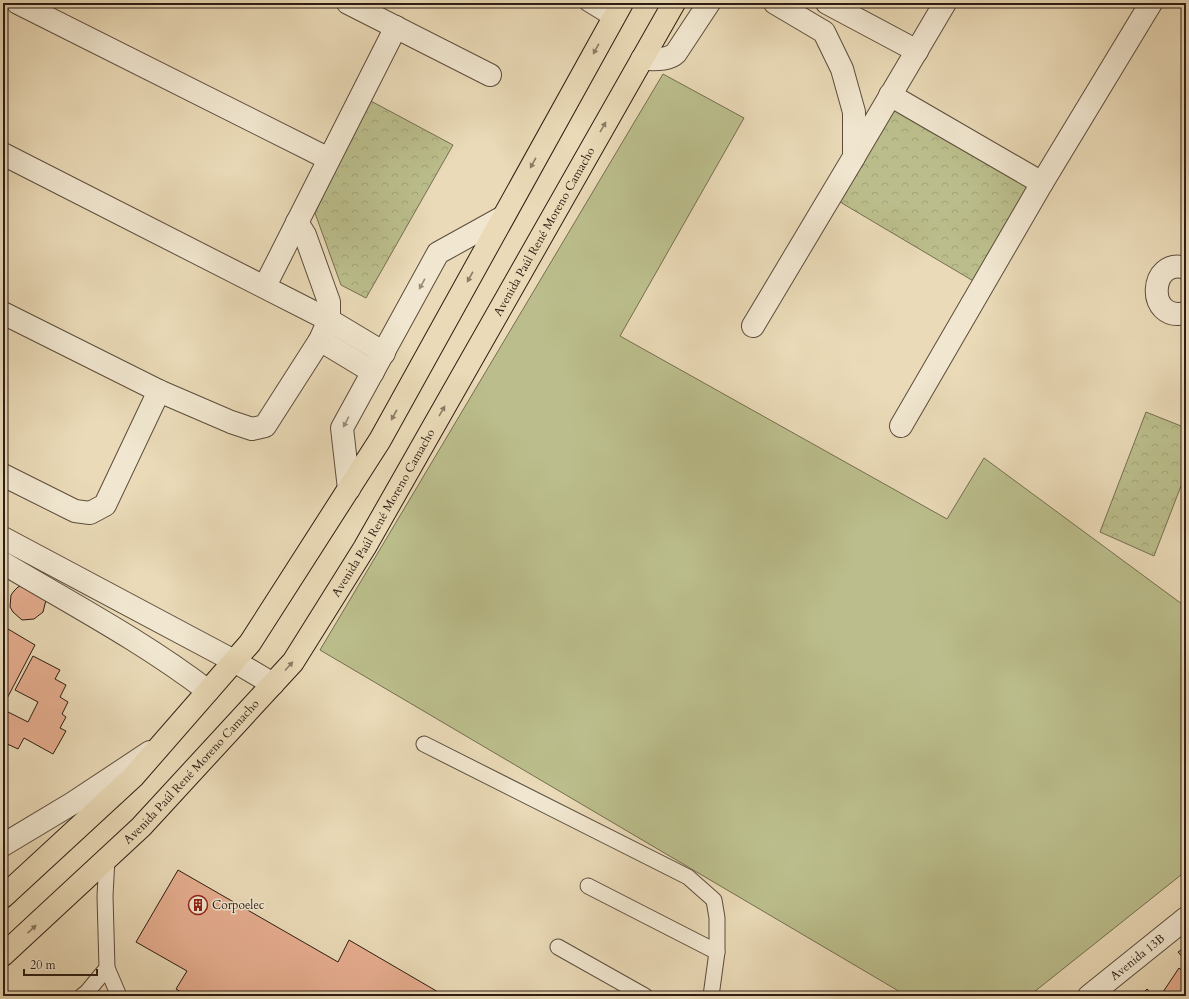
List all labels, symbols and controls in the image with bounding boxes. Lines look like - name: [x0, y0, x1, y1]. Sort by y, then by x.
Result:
- one-way arrow: [593, 44, 600, 55]
- one-way arrow: [600, 121, 607, 133]
- street label: Avenida Paúl René Moreno Camacho: [490, 144, 599, 319]
- one-way arrow: [530, 157, 537, 169]
- one-way arrow: [467, 271, 474, 283]
- one-way arrow: [419, 278, 425, 289]
- one-way arrow: [439, 405, 446, 417]
- one-way arrow: [391, 409, 397, 421]
- one-way arrow: [342, 416, 349, 428]
- street label: Avenida Paúl René Moreno Camacho: [328, 425, 439, 600]
- one-way arrow: [285, 661, 294, 671]
- street label: Avenida Paúl René Moreno Camacho: [120, 696, 263, 847]
- building icon: Corpoelec: [187, 894, 209, 916]
- place label: Corpoelec: [212, 897, 265, 913]
- one-way arrow: [26, 924, 37, 933]
- street label: Avenida 13B: [1107, 930, 1168, 984]
- scale bar: [24, 951, 97, 977]
- text: 20 m: [30, 957, 57, 973]

